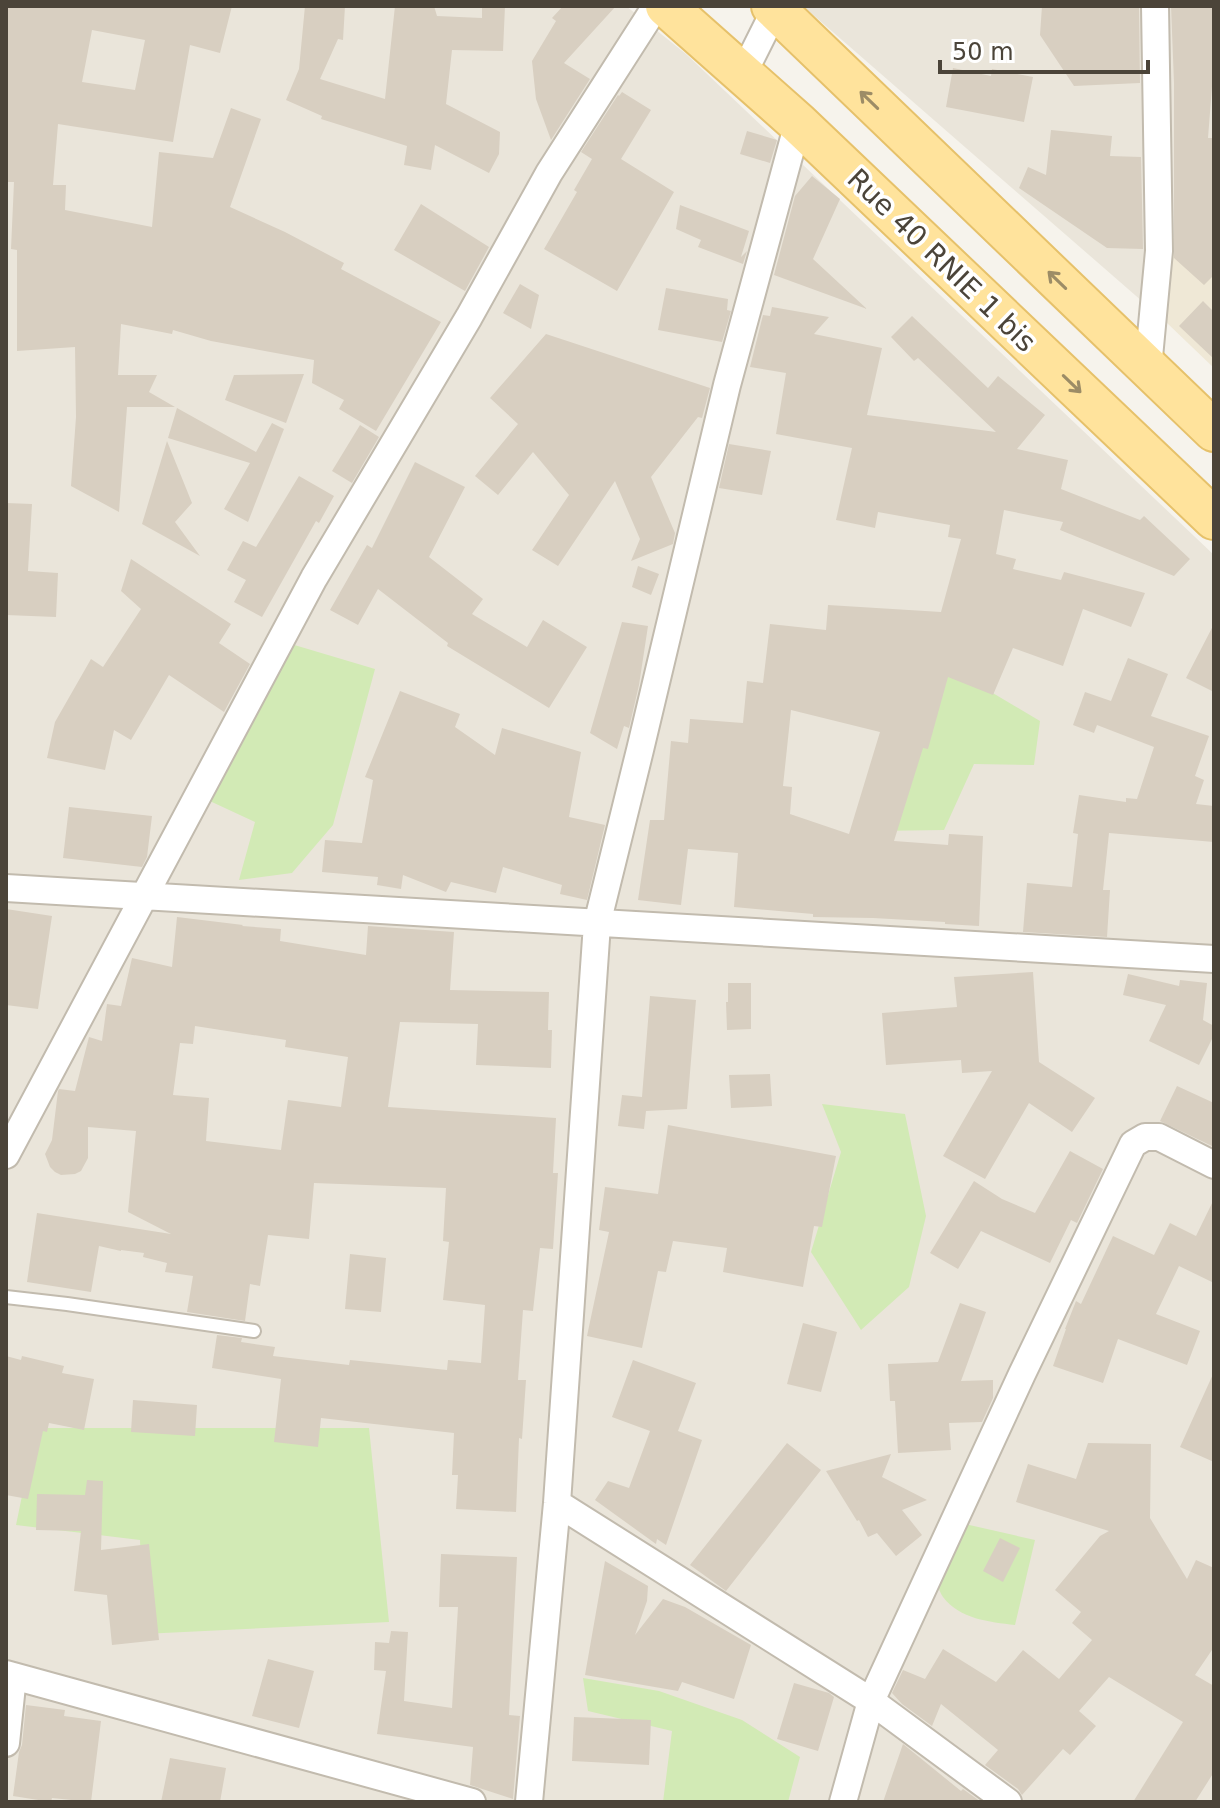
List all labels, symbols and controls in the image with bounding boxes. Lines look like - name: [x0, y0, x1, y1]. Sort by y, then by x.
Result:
- scale bar: [940, 24, 1148, 74]
- text: 50 m: [952, 38, 1014, 66]
- one-way arrow: [859, 90, 879, 109]
- street label: Rue 40 RNIE 1 bis: [841, 162, 1043, 359]
- one-way arrow: [1048, 271, 1067, 290]
- one-way arrow: [1062, 374, 1082, 393]

